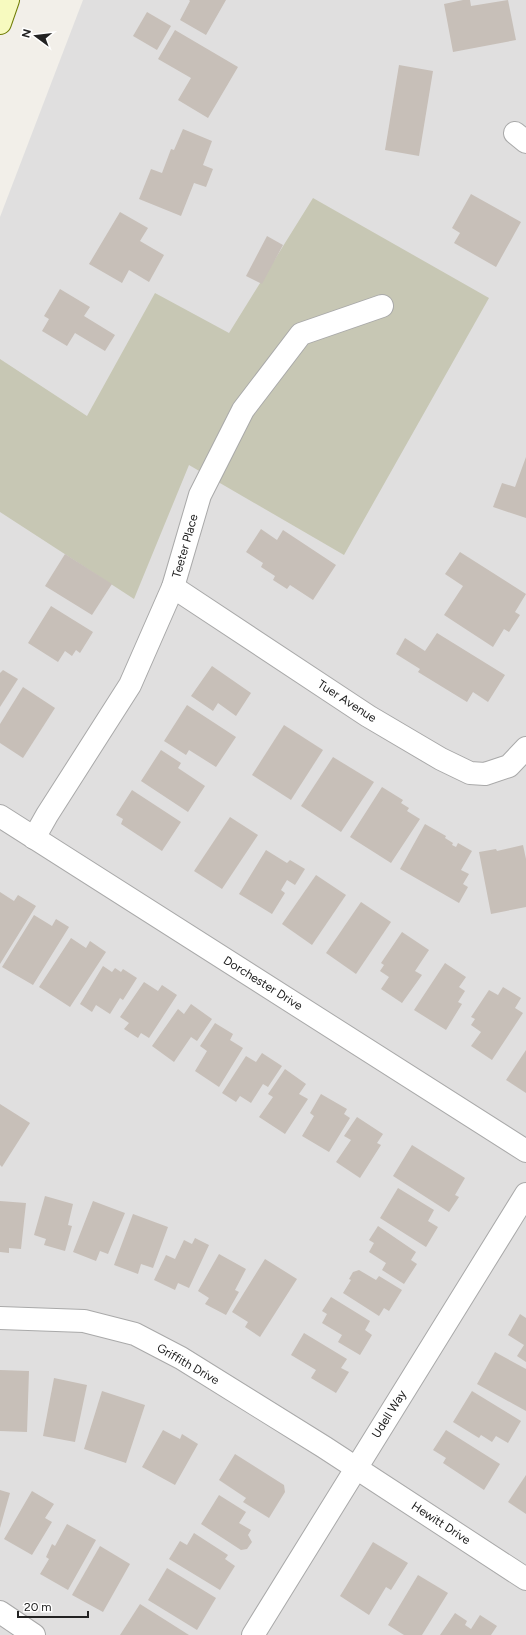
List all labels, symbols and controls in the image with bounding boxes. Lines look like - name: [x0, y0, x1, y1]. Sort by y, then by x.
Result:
- north arrow: [16, 16, 56, 56]
- text: N: [19, 28, 34, 39]
- street label: Teeter Place: [169, 512, 201, 580]
- street label: Tuer Avenue: [315, 677, 379, 725]
- street label: Dorchester Drive: [221, 953, 305, 1013]
- street label: Griffith Drive: [154, 1341, 222, 1388]
- street label: Udell Way: [369, 1387, 410, 1440]
- street label: Hewitt Drive: [409, 1499, 473, 1547]
- scale bar: [18, 1593, 88, 1619]
- text: 20 m: [24, 1600, 52, 1614]

